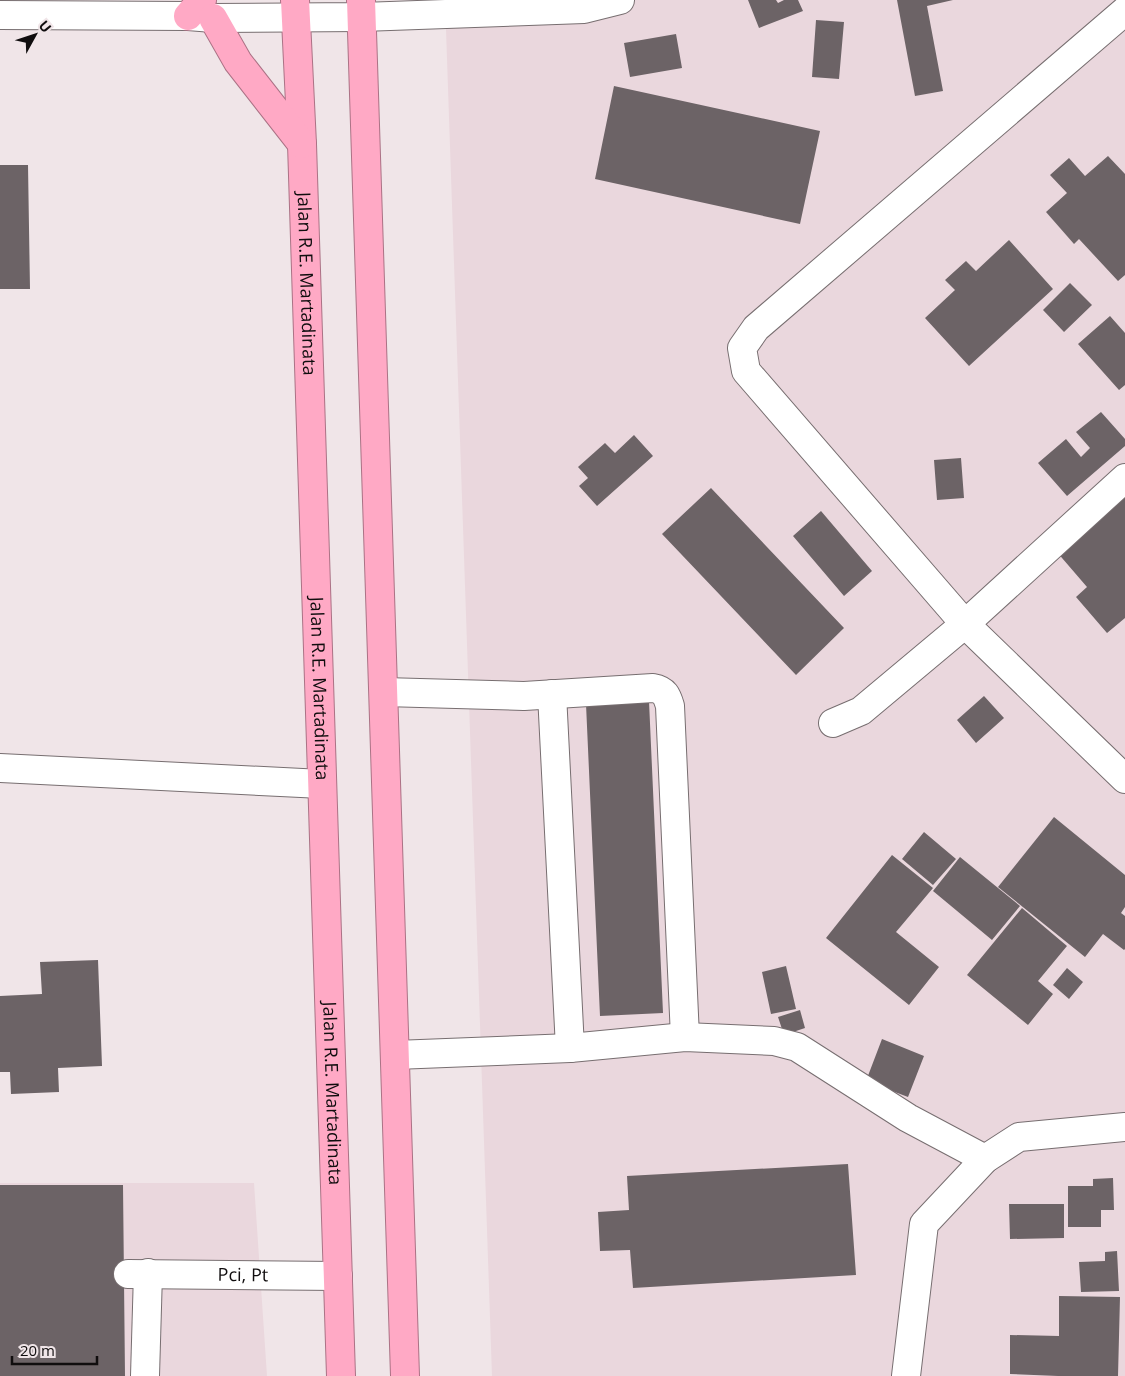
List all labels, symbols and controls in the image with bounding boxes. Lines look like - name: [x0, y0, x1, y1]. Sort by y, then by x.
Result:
- north arrow: [10, 10, 60, 60]
- text: U: [35, 16, 56, 36]
- street label: Jalan R.E. Martadinata: [292, 190, 322, 376]
- street label: Jalan R.E. Martadinata: [305, 594, 335, 781]
- street label: Jalan R.E. Martadinata: [318, 999, 348, 1185]
- street label: Pci, Pt: [218, 1262, 268, 1286]
- scale bar: [12, 1334, 98, 1366]
- text: 20 m: [20, 1340, 55, 1360]

